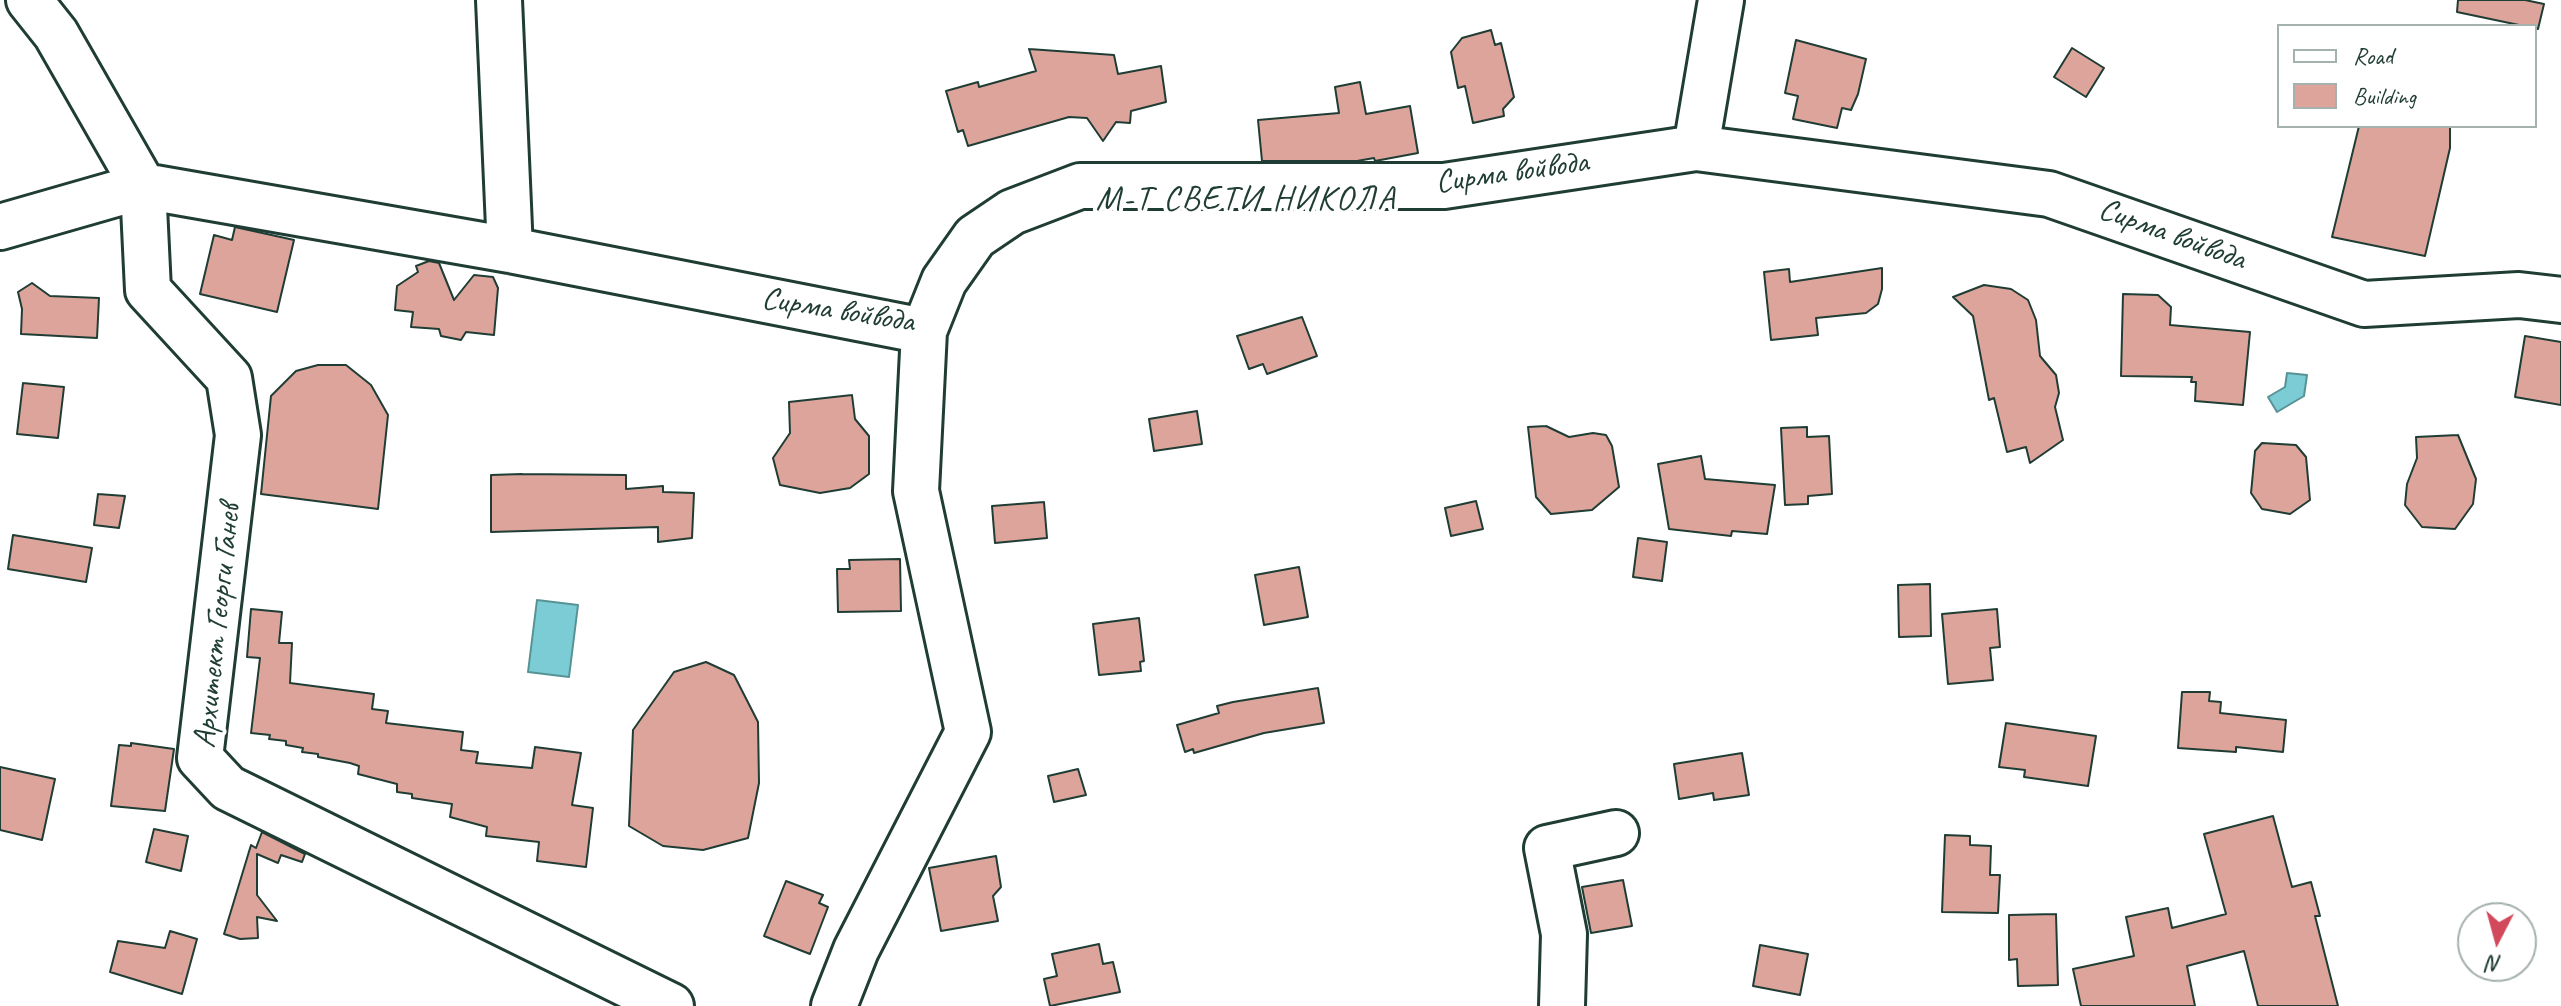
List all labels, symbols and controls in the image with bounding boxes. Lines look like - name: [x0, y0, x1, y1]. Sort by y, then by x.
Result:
- legend: [2277, 24, 2537, 128]
- text: Road: [2353, 41, 2393, 71]
- text: Building: [2353, 81, 2416, 111]
- street label: Сирма войвода: [1433, 143, 1591, 203]
- district label: М-Т СВЕТИ НИКОЛА: [1097, 180, 1395, 220]
- street label: Сирма войвода: [2093, 191, 2251, 279]
- street label: Сирма войвода: [759, 280, 917, 342]
- street label: Архитект Георги Ганев: [186, 502, 250, 750]
- north arrow: [2457, 902, 2537, 982]
- text: N: [2486, 949, 2503, 979]

